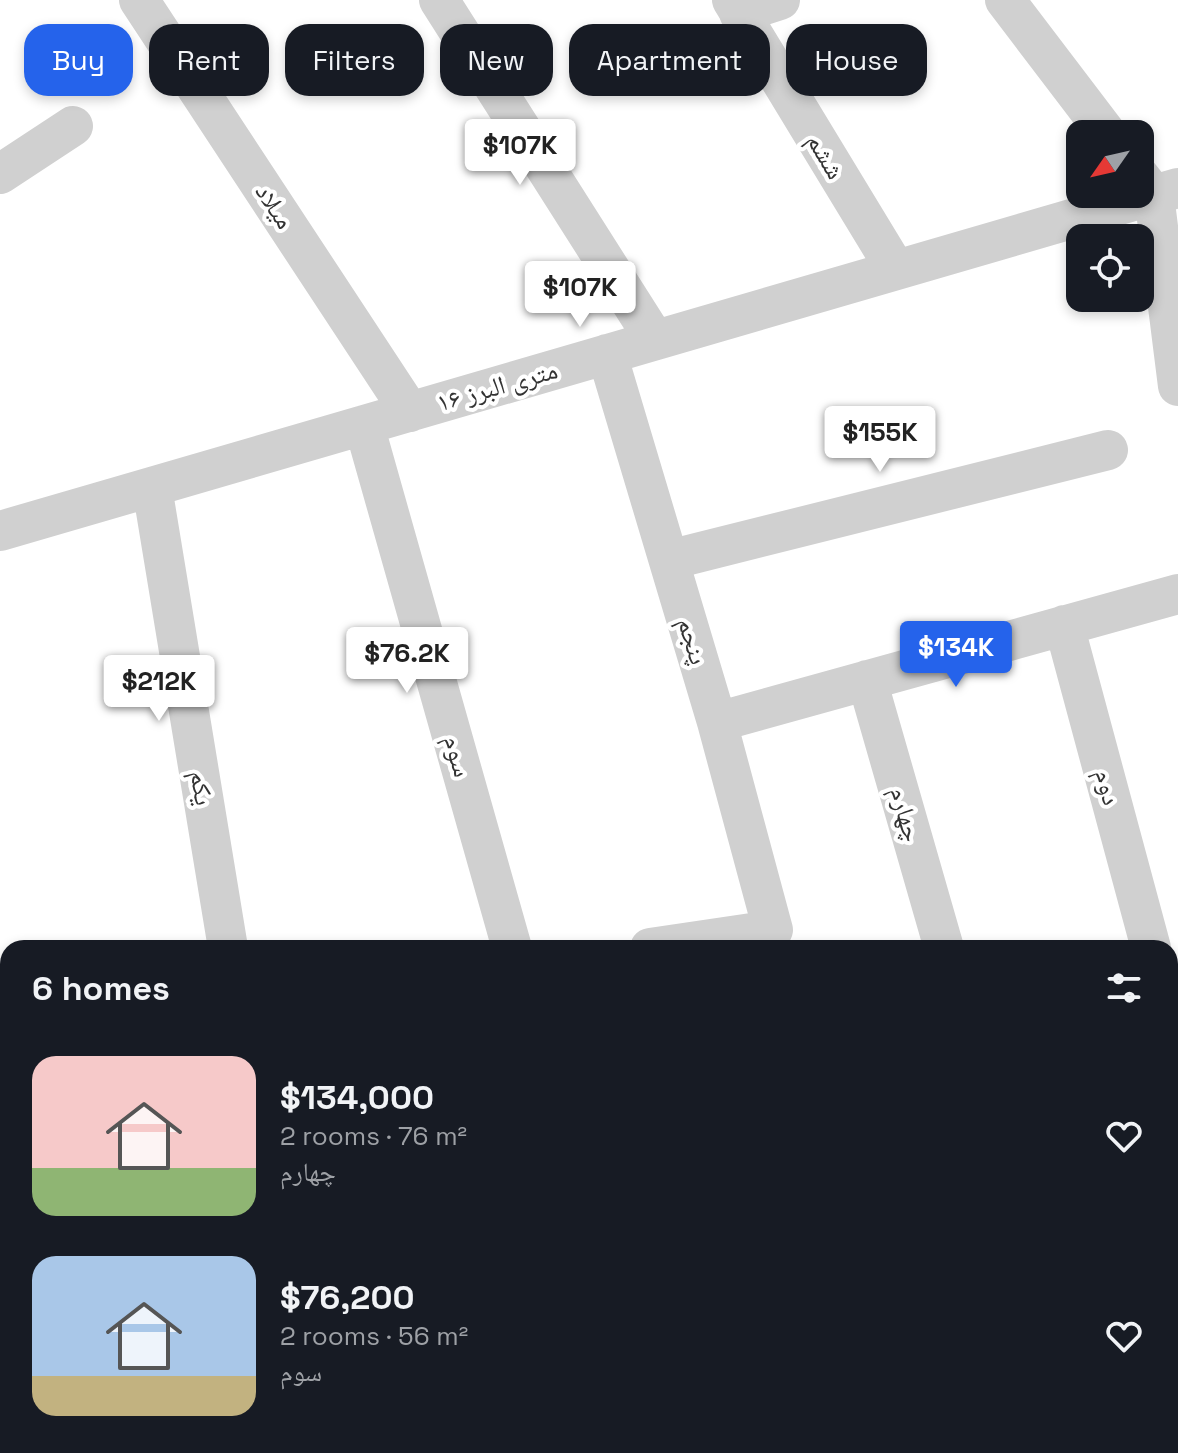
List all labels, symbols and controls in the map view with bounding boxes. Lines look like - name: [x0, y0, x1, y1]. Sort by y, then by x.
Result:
- chip: Buy: [24, 24, 133, 96]
- chip: Rent: [149, 24, 269, 96]
- chip: Filters: [285, 24, 424, 96]
- chip: New: [440, 24, 553, 96]
- chip: Apartment: [569, 24, 770, 96]
- chip: House: [786, 24, 927, 96]
- pin: $107K: [464, 119, 576, 187]
- north arrow: [1066, 120, 1154, 208]
- map controls: [1066, 120, 1154, 312]
- street label: ششم: [799, 127, 853, 185]
- text: $107K: [483, 128, 557, 162]
- street label: میلاد: [248, 177, 302, 235]
- button: locate: [1066, 224, 1154, 312]
- pin: $107K: [524, 261, 636, 329]
- text: $107K: [543, 270, 617, 304]
- street label: ۱۶ متری البرز: [433, 353, 561, 419]
- pin: $155K: [824, 406, 936, 474]
- text: $155K: [843, 415, 917, 449]
- street label: پنجم: [670, 613, 716, 669]
- pin: $134K: [900, 621, 1012, 689]
- pin: $76.2K: [342, 627, 472, 695]
- text: $134K: [918, 630, 994, 664]
- text: $76.2K: [364, 636, 450, 670]
- pin: $212K: [103, 655, 215, 723]
- text: $212K: [122, 664, 196, 698]
- street label: سوم: [435, 731, 480, 781]
- street label: دوم: [1086, 765, 1129, 809]
- street label: یکم: [183, 768, 221, 808]
- street label: چهارم: [881, 783, 930, 846]
- icon: filters: [1102, 966, 1146, 1010]
- text: 6 homes: [32, 967, 170, 1010]
- text: $134,000: [280, 1076, 434, 1119]
- icon: home: [96, 1088, 192, 1184]
- icon: heart: [1102, 1114, 1146, 1158]
- text: 2 rooms · 76 m²: [280, 1119, 467, 1153]
- text: چهارم: [280, 1155, 336, 1189]
- text: $76,200: [280, 1276, 415, 1319]
- icon: home: [96, 1288, 192, 1384]
- icon: heart: [1102, 1314, 1146, 1358]
- text: 2 rooms · 56 m²: [280, 1319, 468, 1353]
- text: سوم: [280, 1355, 322, 1389]

